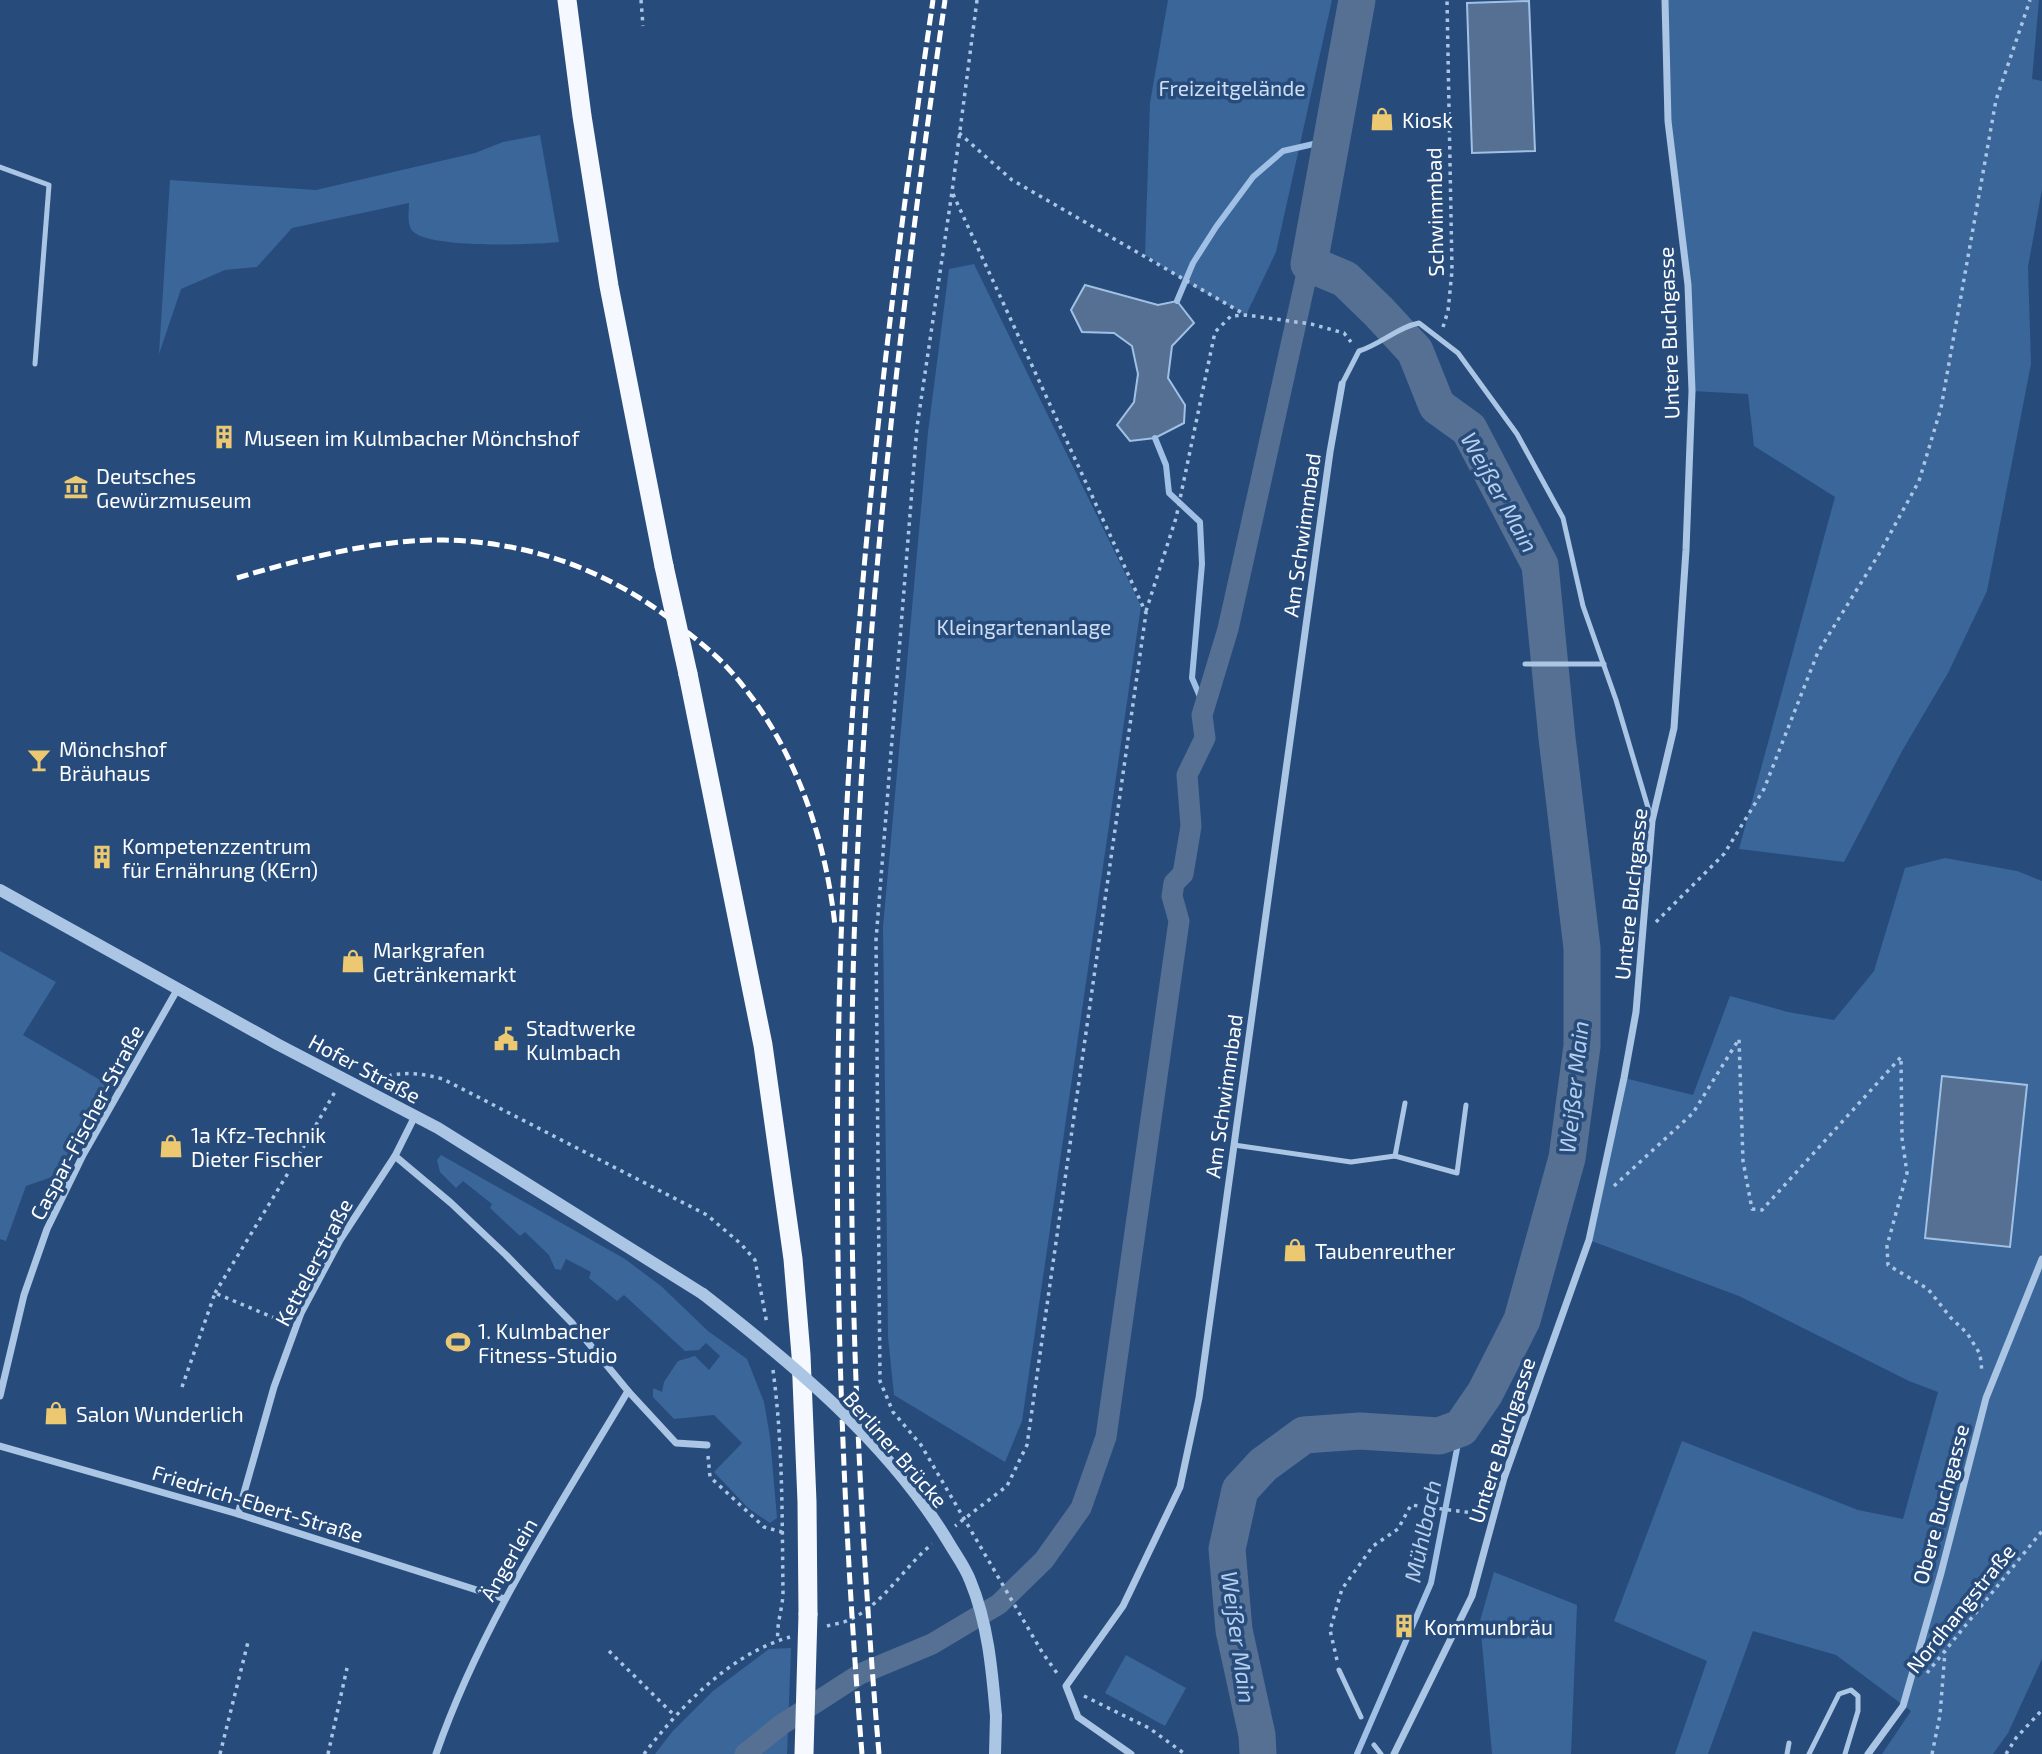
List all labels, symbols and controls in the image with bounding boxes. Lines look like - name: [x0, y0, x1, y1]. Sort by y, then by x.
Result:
- park label: Freizeitgelände: [1159, 75, 1305, 100]
- shop icon: Kiosk: [1368, 105, 1396, 133]
- place label: Kiosk: [1402, 107, 1453, 132]
- street label: Schwimmbad: [1420, 147, 1448, 277]
- street label: Untere Buchgasse: [1652, 246, 1684, 420]
- building icon: Museen im Kulmbacher Mönchshof: [210, 423, 238, 451]
- place label: Museen im Kulmbacher Mönchshof: [244, 425, 580, 450]
- water label: Weißer Main: [1455, 427, 1545, 557]
- street label: Am Schwimmbad: [1277, 451, 1325, 619]
- place label: Deutsches Gewürzmuseum: [96, 463, 252, 512]
- museum icon: Deutsches Gewürzmuseum: [62, 473, 90, 501]
- park label: Kleingartenanlage: [937, 614, 1111, 639]
- place label: Mönchshof Bräuhaus: [59, 736, 168, 785]
- bar icon: Mönchshof Bräuhaus: [25, 746, 53, 774]
- street label: Untere Buchgasse: [1609, 807, 1651, 981]
- place label: Kompetenzzentrum für Ernährung (KErn): [122, 833, 318, 882]
- building icon: Kompetenzzentrum für Ernährung (KErn): [88, 843, 116, 871]
- place label: Markgrafen Getränkemarkt: [373, 937, 516, 986]
- shop icon: Markgrafen Getränkemarkt: [339, 947, 367, 975]
- street label: Am Schwimmbad: [1199, 1012, 1247, 1180]
- place label: Stadtwerke Kulmbach: [526, 1015, 636, 1064]
- water label: Weißer Main: [1552, 1019, 1594, 1155]
- street label: Caspar-Fischer-Straße: [24, 1020, 148, 1224]
- public building icon: Stadtwerke Kulmbach: [492, 1025, 520, 1053]
- street label: Hofer Straße: [305, 1028, 425, 1108]
- place label: 1a Kfz-Technik Dieter Fischer: [191, 1122, 326, 1171]
- shop icon: 1a Kfz-Technik Dieter Fischer: [157, 1132, 185, 1160]
- street label: Kettelerstraße: [269, 1194, 357, 1330]
- shop icon: Taubenreuther: [1281, 1236, 1309, 1264]
- place label: Taubenreuther: [1315, 1238, 1456, 1263]
- place label: 1. Kulmbacher Fitness-Studio: [478, 1318, 617, 1367]
- sports icon: 1. Kulmbacher Fitness-Studio: [444, 1328, 472, 1356]
- street label: Untere Buchgasse: [1462, 1354, 1540, 1526]
- street label: Berliner Brücke: [839, 1386, 953, 1512]
- shop icon: Salon Wunderlich: [42, 1399, 70, 1427]
- place label: Salon Wunderlich: [76, 1401, 244, 1426]
- street label: Obere Buchgasse: [1907, 1421, 1973, 1587]
- street label: Friedrich-Ebert-Straße: [150, 1459, 366, 1547]
- water label: Mühlbach: [1397, 1477, 1447, 1585]
- street label: Ängerlein: [474, 1513, 542, 1605]
- street label: Nordhangstraße: [1900, 1538, 2020, 1678]
- water label: Weißer Main: [1216, 1569, 1262, 1705]
- building icon: Kommunbräu: [1390, 1612, 1418, 1640]
- place label: Kommunbräu: [1424, 1614, 1553, 1639]

